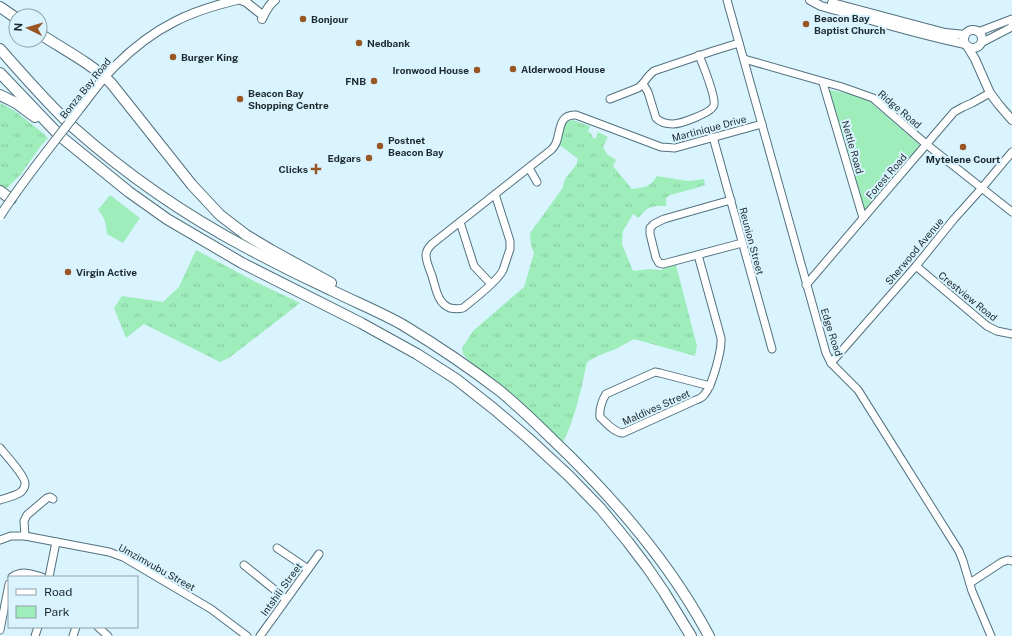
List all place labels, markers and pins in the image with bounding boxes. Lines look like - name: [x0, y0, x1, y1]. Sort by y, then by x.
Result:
- place label: Beacon Bay Baptist Church: [814, 12, 886, 36]
- place label: Bonjour: [311, 13, 348, 25]
- marker: Bonjour: [298, 14, 308, 24]
- marker: Beacon Bay Baptist Church: [801, 19, 811, 29]
- place label: Nedbank: [367, 37, 410, 49]
- marker: Nedbank: [354, 38, 364, 48]
- place label: Burger King: [181, 51, 239, 63]
- marker: Burger King: [168, 52, 178, 62]
- place label: Alderwood House: [521, 63, 605, 75]
- place label: Ironwood House: [392, 64, 469, 76]
- marker: Alderwood House: [508, 64, 518, 74]
- marker: Ironwood House: [472, 65, 482, 75]
- place label: FNB: [345, 75, 366, 87]
- marker: FNB: [369, 76, 379, 86]
- place label: Beacon Bay Shopping Centre: [248, 87, 329, 111]
- marker: Beacon Bay Shopping Centre: [235, 94, 245, 104]
- place label: Postnet Beacon Bay: [388, 134, 444, 158]
- marker: Postnet Beacon Bay: [375, 141, 385, 151]
- marker: Mytelene Court: [958, 142, 968, 152]
- place label: Edgars: [327, 152, 361, 164]
- marker: Edgars: [364, 153, 374, 163]
- place label: Mytelene Court: [926, 153, 1000, 165]
- place label: Clicks: [279, 163, 308, 175]
- marker: Clicks: [311, 164, 321, 174]
- place label: Virgin Active: [76, 266, 137, 278]
- marker: Virgin Active: [63, 267, 73, 277]

